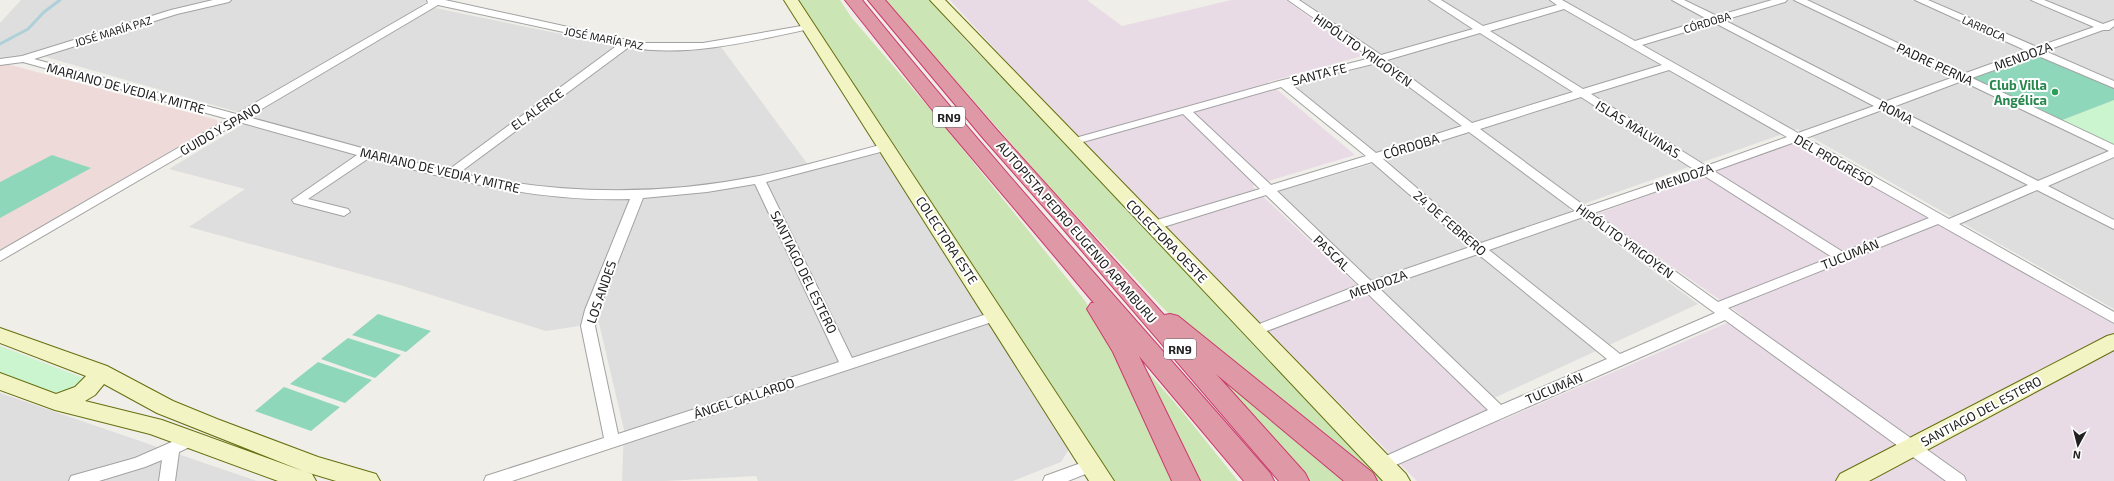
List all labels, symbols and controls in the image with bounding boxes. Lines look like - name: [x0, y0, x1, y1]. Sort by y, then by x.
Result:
- street label: HIPÓLITO YRIGOYEN: [1311, 9, 1416, 90]
- street label: CÓRDOBA: [1682, 9, 1732, 35]
- street label: JOSÉ MARÍA PAZ: [73, 13, 153, 49]
- street label: LARROCA: [1960, 13, 2008, 43]
- street label: JOSÉ MARÍA PAZ: [563, 24, 645, 52]
- street label: MENDOZA: [1992, 38, 2054, 74]
- street label: PADRE PERNA: [1894, 39, 1976, 89]
- street label: MARIANO DE VEDIA Y MITRE: [45, 59, 207, 117]
- street label: SANTA FE: [1290, 59, 1348, 89]
- place label: Club Villa Angélica: [1989, 77, 2047, 108]
- street label: EL ALERCE: [508, 85, 566, 133]
- marker: Club Villa Angélica: [2050, 87, 2060, 97]
- street label: ISLAS MALVINAS: [1593, 97, 1683, 161]
- street label: ROMA: [1876, 97, 1916, 127]
- street label: GUIDO Y SPANO: [177, 99, 263, 159]
- road number: RN9: [933, 107, 965, 127]
- street label: CÓRDOBA: [1381, 129, 1441, 162]
- street label: DEL PROGRESO: [1791, 131, 1877, 189]
- street label: AUTOPISTA PEDRO EUGENIO ARAMBURU: [994, 138, 1160, 326]
- street label: MARIANO DE VEDIA Y MITRE: [359, 144, 521, 196]
- street label: MENDOZA: [1653, 160, 1715, 194]
- street label: 24 DE FEBRERO: [1410, 187, 1490, 259]
- street label: COLECTORA ESTE: [913, 193, 981, 287]
- street label: COLECTORA OESTE: [1123, 196, 1211, 286]
- street label: HIPÓLITO YRIGOYEN: [1573, 200, 1677, 282]
- street label: SANTIAGO DEL ESTERO: [767, 208, 841, 336]
- street label: PASCAL: [1310, 232, 1354, 275]
- street label: TUCUMÁN: [1818, 234, 1881, 273]
- street label: LOS ANDES: [583, 258, 619, 326]
- street label: MENDOZA: [1347, 266, 1409, 302]
- road number: RN9: [1164, 339, 1196, 359]
- street label: TUCUMÁN: [1522, 368, 1585, 407]
- street label: SANTIAGO DEL ESTERO: [1918, 372, 2044, 450]
- street label: ÁNGEL GALLARDO: [691, 373, 796, 422]
- north arrow: [2058, 425, 2098, 465]
- text: N: [2072, 448, 2081, 462]

